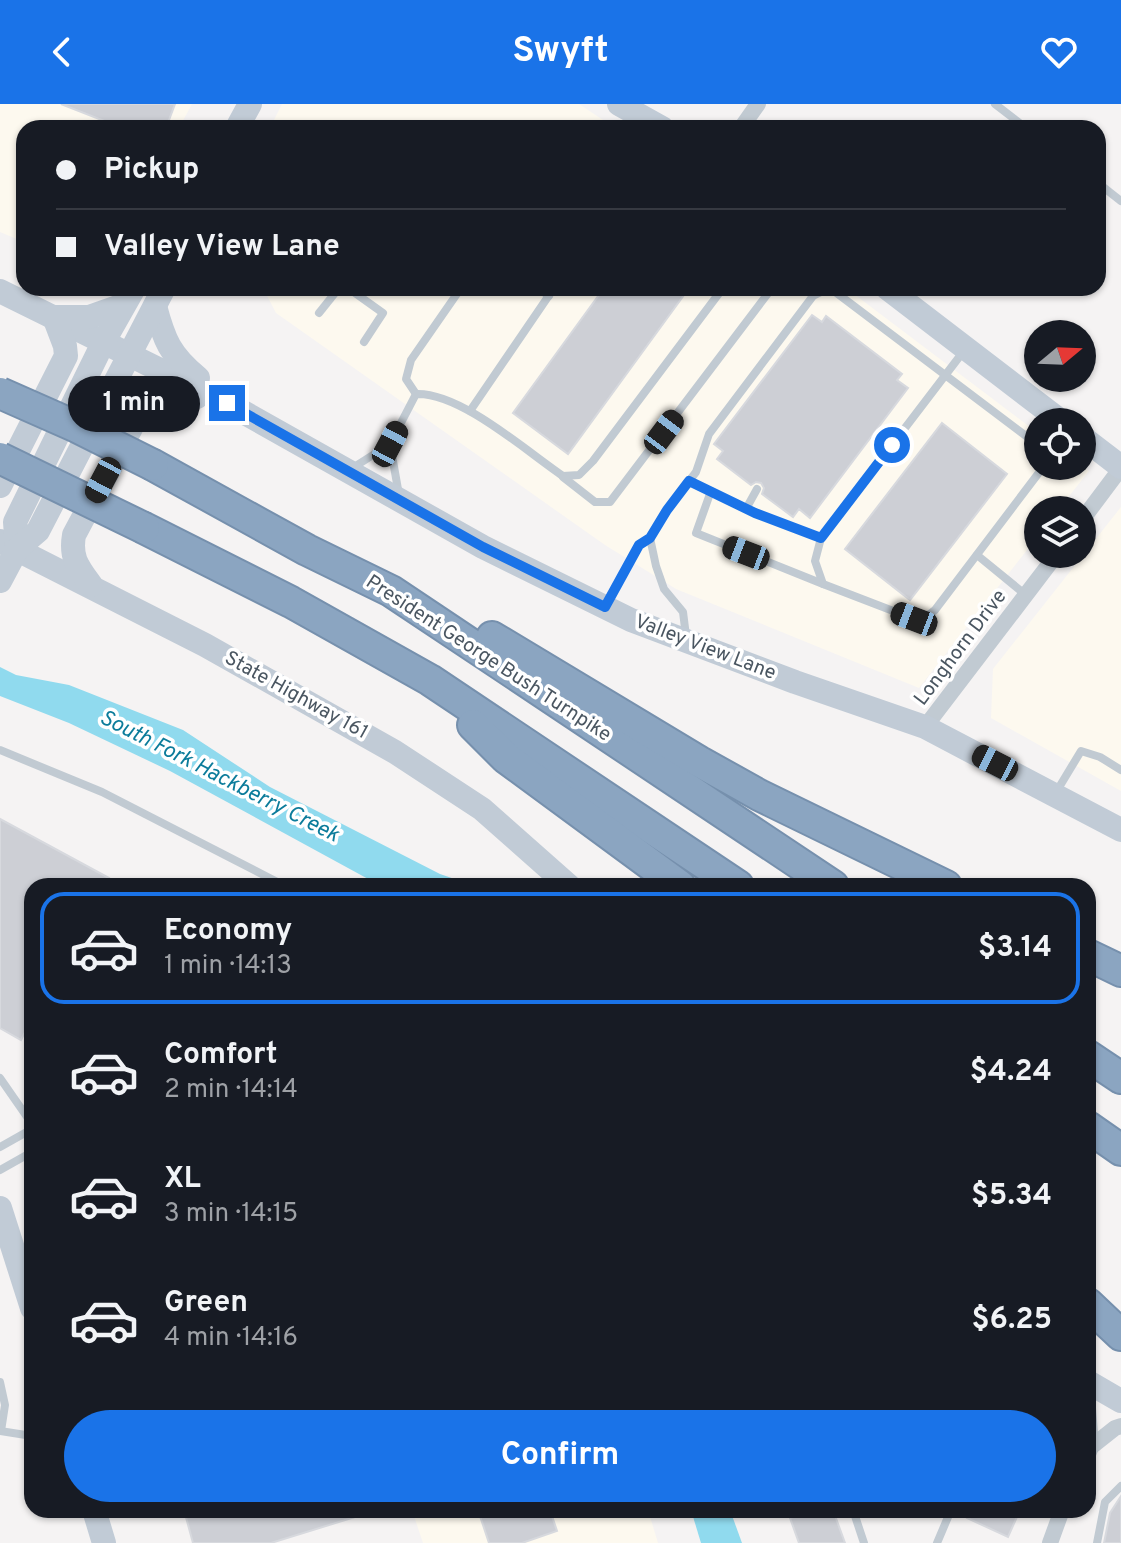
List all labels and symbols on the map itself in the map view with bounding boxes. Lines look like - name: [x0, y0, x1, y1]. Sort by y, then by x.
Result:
- north arrow: [1024, 320, 1096, 392]
- callout: 1 min: [67, 375, 199, 431]
- route end: [209, 385, 245, 421]
- car: [640, 406, 688, 458]
- car: [368, 417, 412, 471]
- route start: [874, 427, 910, 463]
- car: [81, 453, 125, 507]
- car: [719, 533, 773, 573]
- street label: President George Bush Turnpike: [360, 570, 616, 748]
- street label: Longhorn Drive: [909, 585, 1013, 711]
- car: [887, 599, 941, 639]
- street label: Valley View Lane: [631, 609, 779, 687]
- street label: State Highway 161: [220, 646, 372, 746]
- water label: South Fork Hackberry Creek: [95, 705, 344, 850]
- car: [968, 741, 1022, 785]

